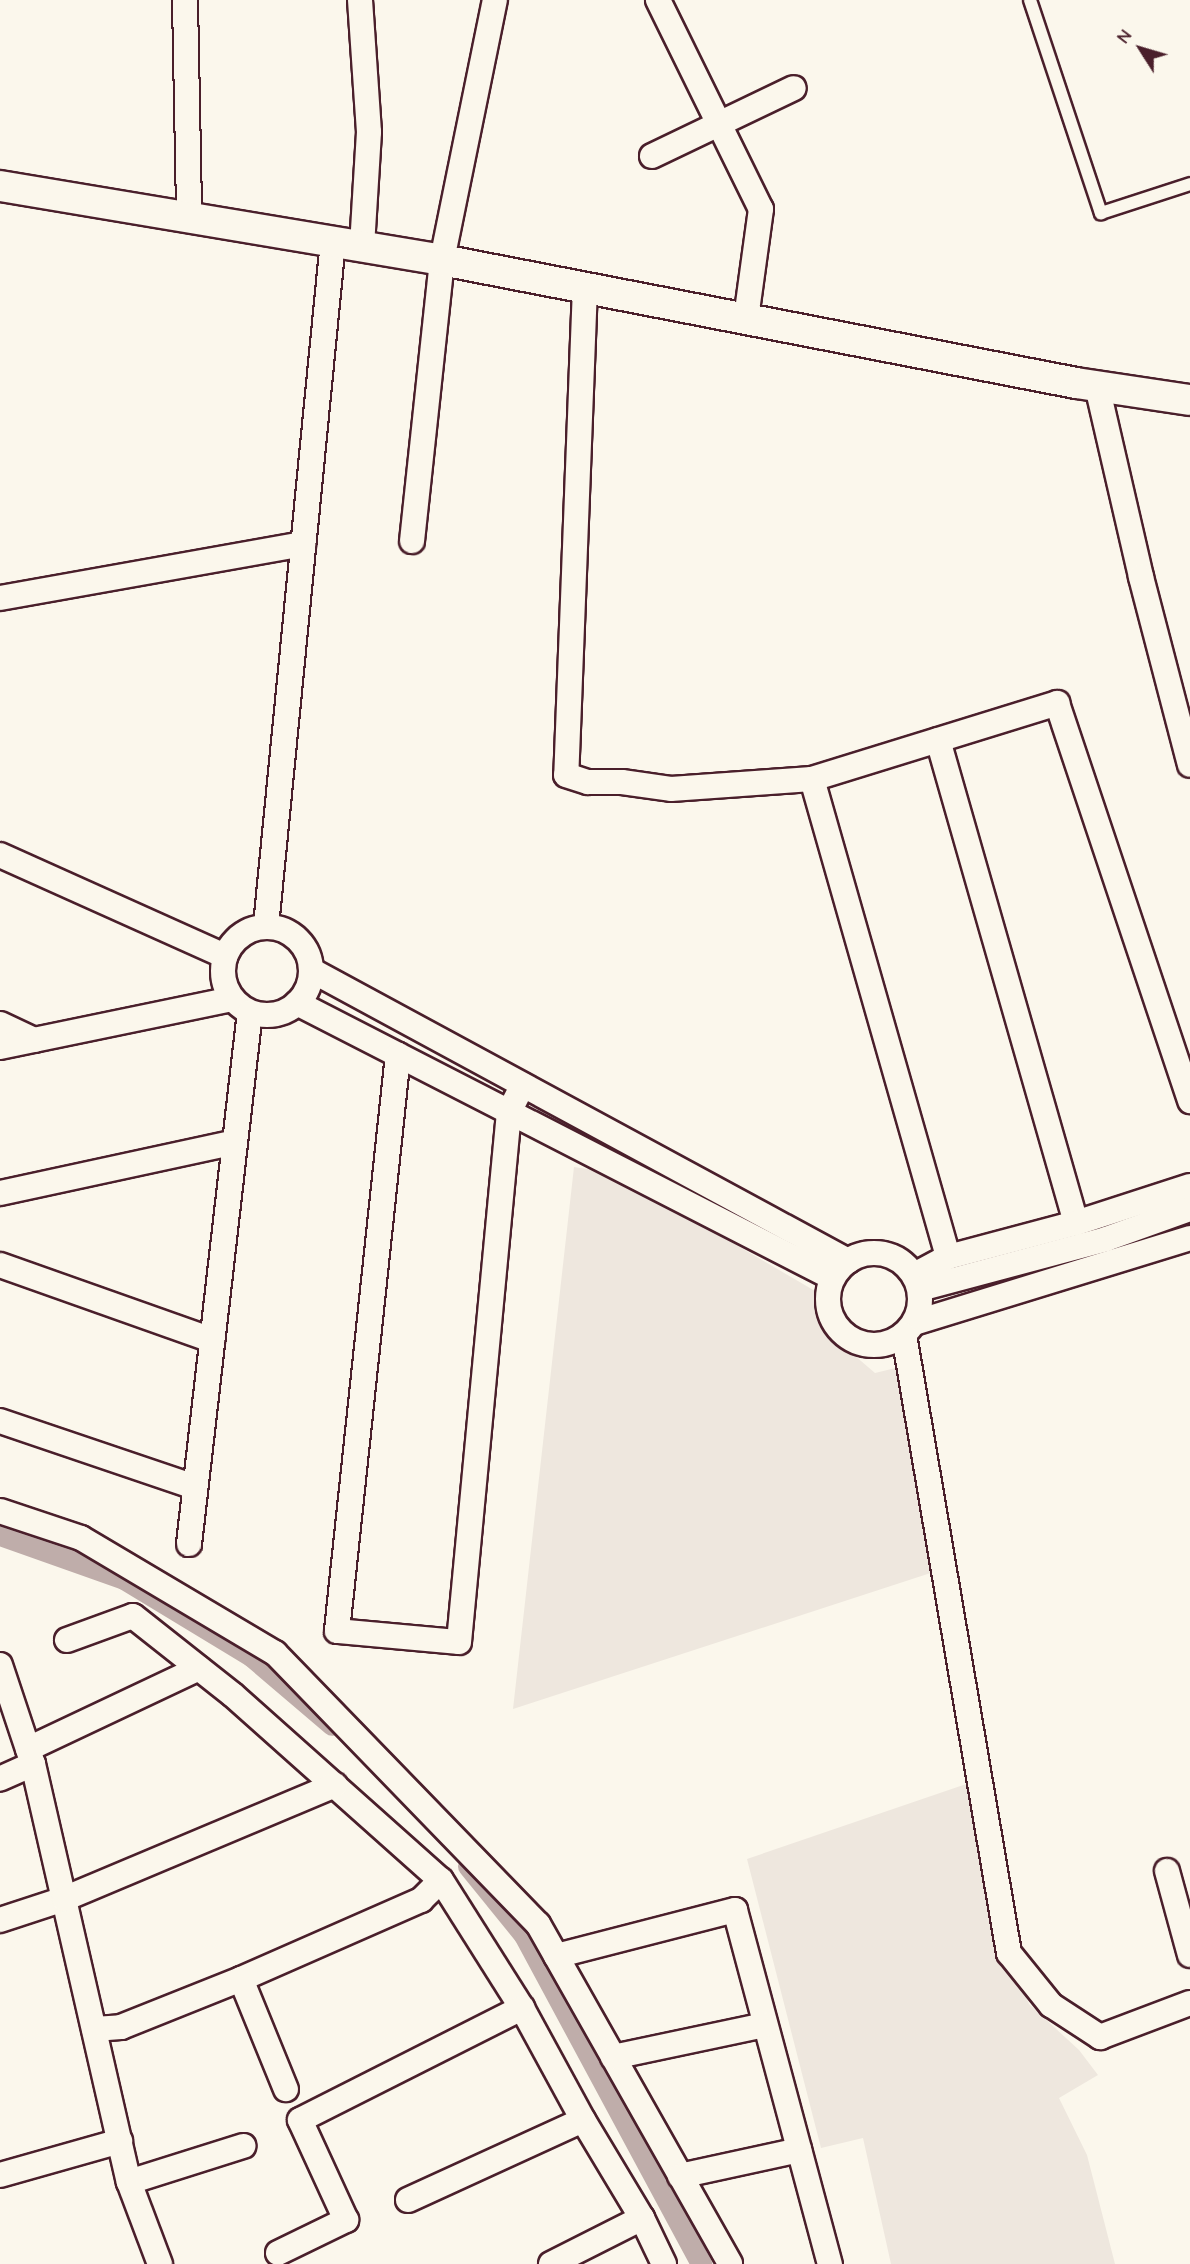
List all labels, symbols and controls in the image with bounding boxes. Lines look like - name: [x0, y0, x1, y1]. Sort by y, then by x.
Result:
- north arrow: [1106, 14, 1176, 84]
- text: N: [1112, 25, 1137, 48]

